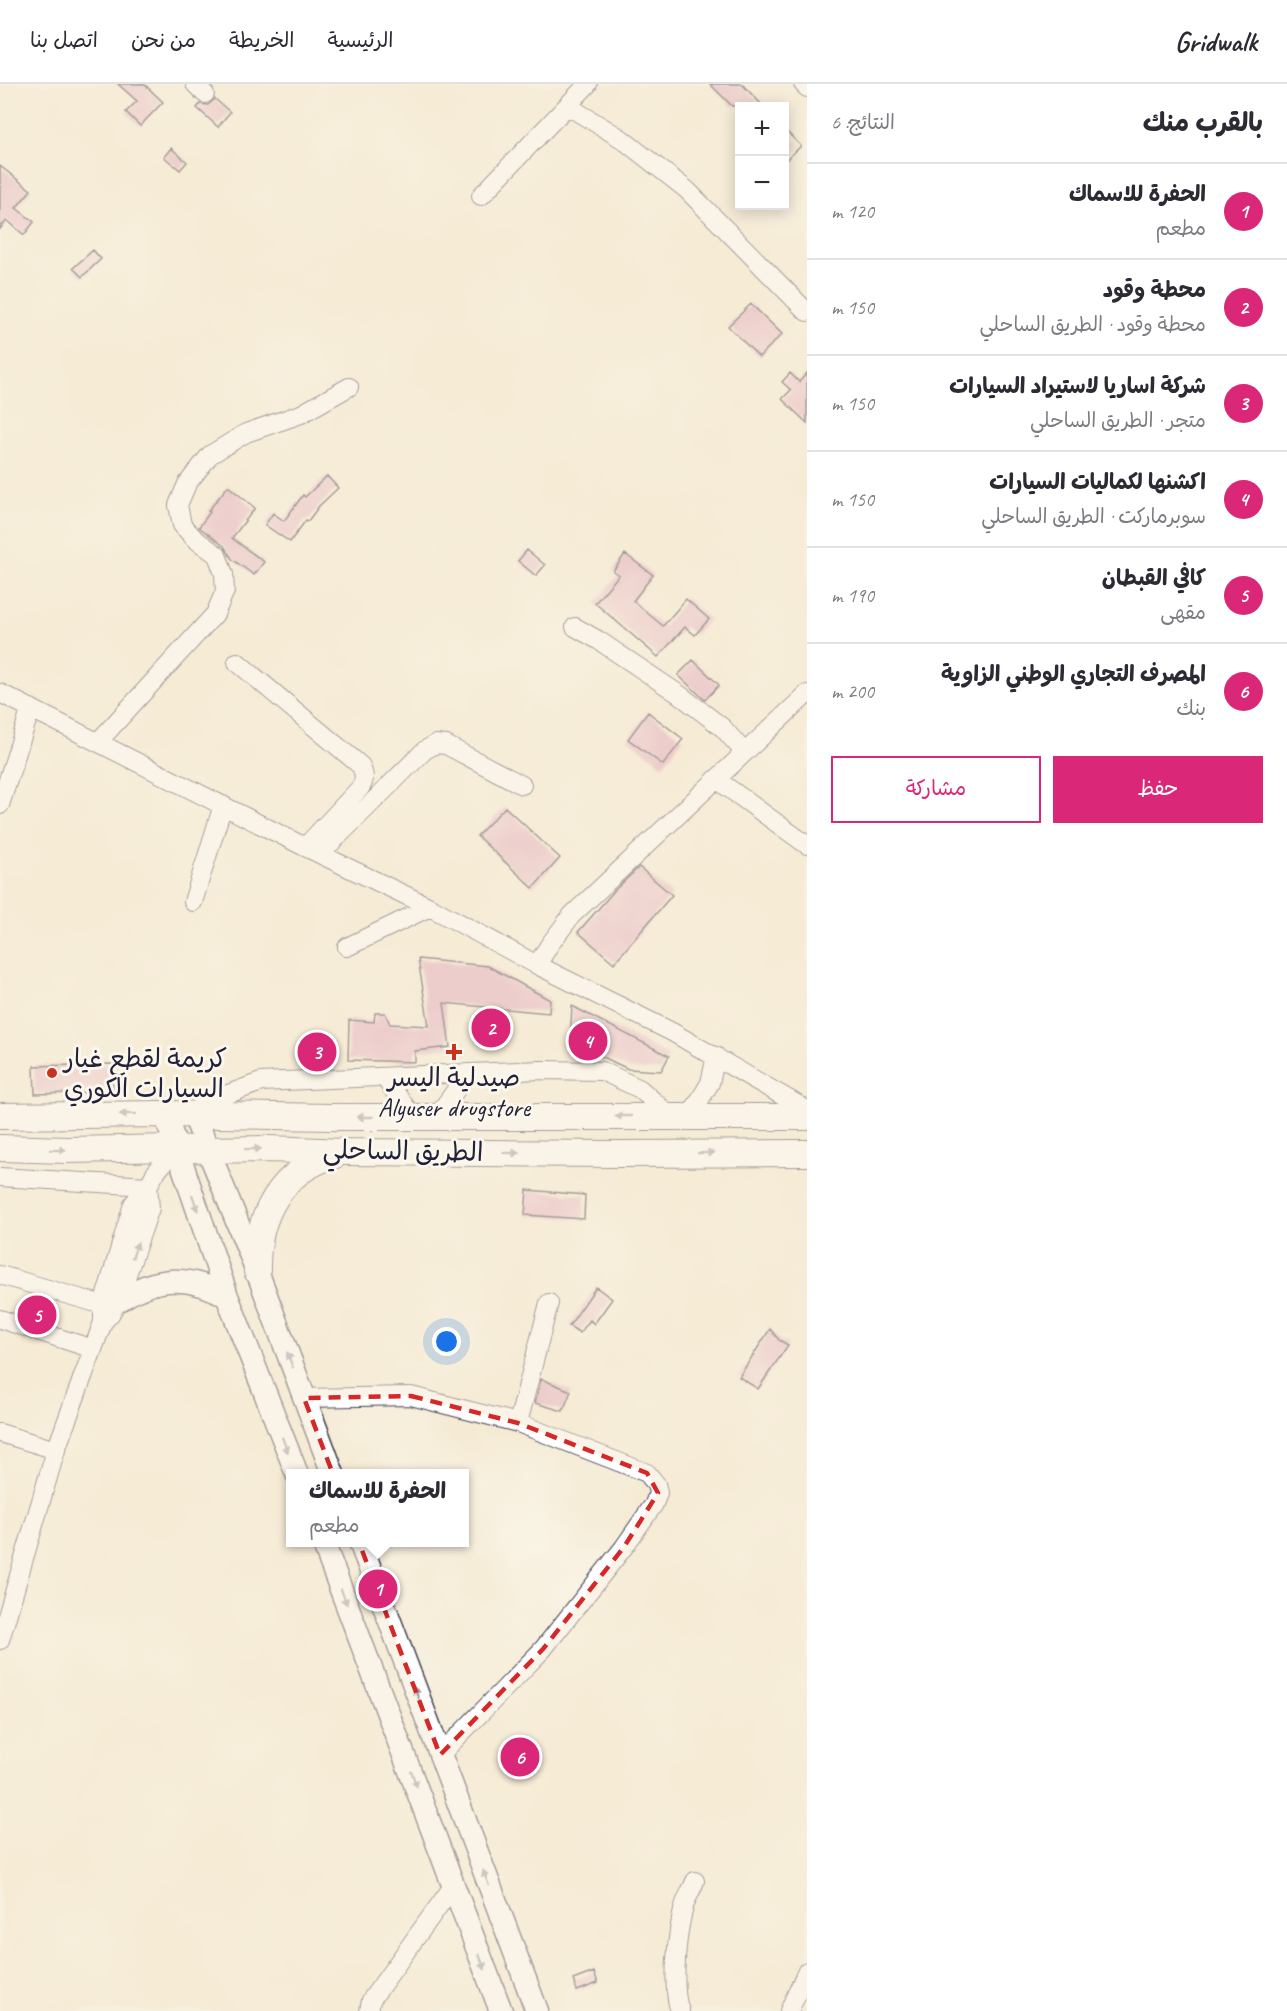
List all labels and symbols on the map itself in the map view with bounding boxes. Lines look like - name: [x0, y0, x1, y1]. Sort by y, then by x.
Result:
- pin: 2: [472, 1006, 510, 1050]
- pin: 4: [568, 1018, 608, 1064]
- pin: 3: [298, 1030, 336, 1074]
- place label: كريمة لقطع غيار السيارات الكوري: [62, 1042, 227, 1107]
- marker: صيدلية اليسر Alyuser drugstore: [447, 1045, 461, 1059]
- place label: صيدلية اليسر Alyuser drugstore: [378, 1061, 531, 1124]
- marker: كريمة لقطع غيار السيارات الكوري: [45, 1066, 59, 1080]
- one-way arrow: [118, 1110, 137, 1119]
- one-way arrow: [613, 1111, 632, 1121]
- one-way arrow: [355, 1112, 374, 1122]
- street label: الطريق الساحلي: [322, 1133, 484, 1175]
- one-way arrow: [244, 1144, 263, 1154]
- one-way arrow: [49, 1145, 68, 1155]
- one-way arrow: [502, 1148, 521, 1158]
- one-way arrow: [697, 1148, 716, 1158]
- one-way arrow: [191, 1194, 201, 1212]
- one-way arrow: [131, 1241, 141, 1259]
- pin: 5: [18, 1292, 57, 1338]
- your location: [432, 1327, 461, 1356]
- one-way arrow: [285, 1351, 294, 1369]
- one-way arrow: [280, 1436, 290, 1454]
- pin: 1: [358, 1566, 398, 1612]
- one-way arrow: [340, 1588, 350, 1606]
- one-way arrow: [412, 1686, 422, 1704]
- pin: 6: [500, 1734, 540, 1780]
- one-way arrow: [409, 1771, 419, 1789]
- one-way arrow: [481, 1869, 490, 1887]
- one-way arrow: [478, 1953, 487, 1971]

